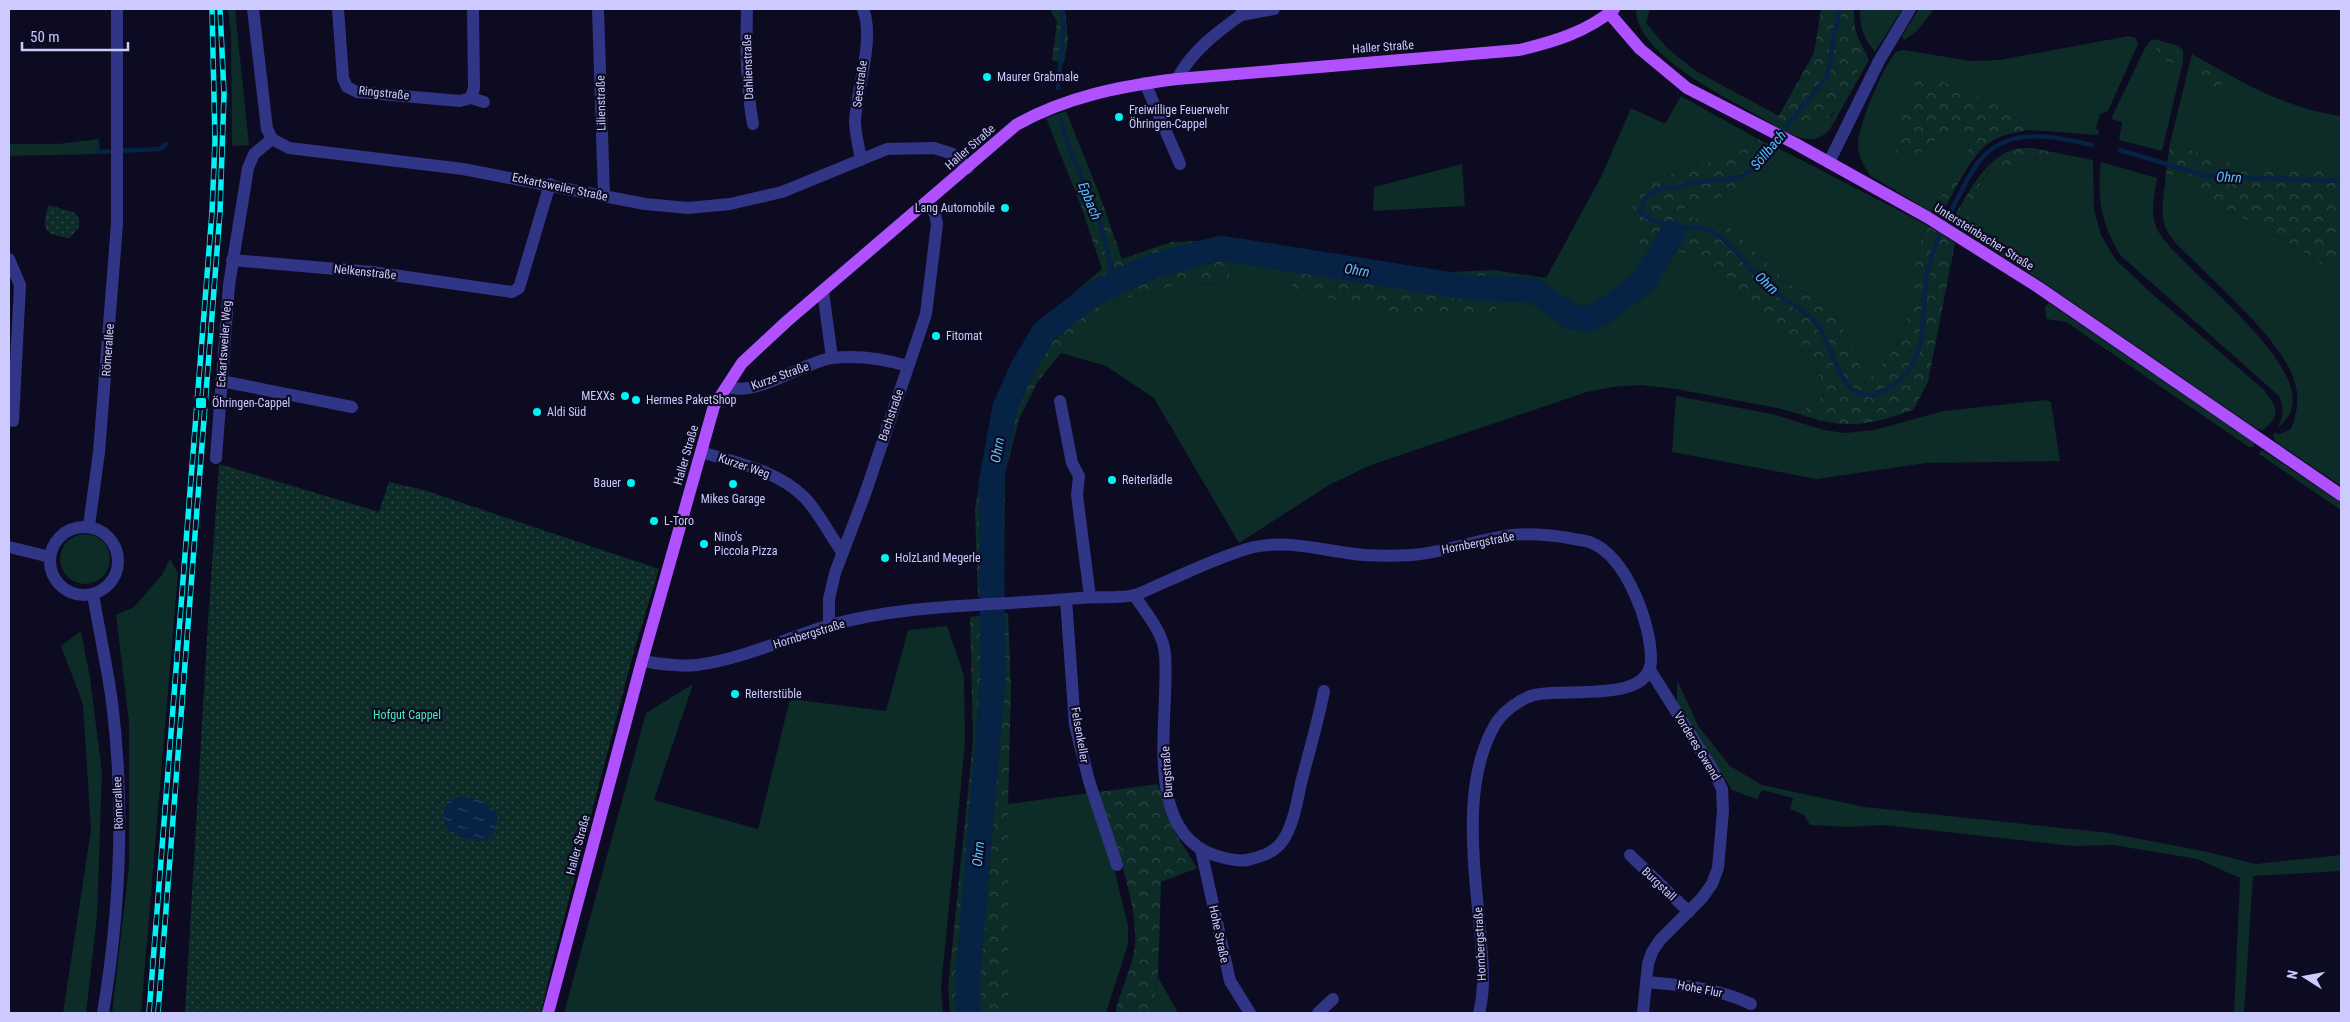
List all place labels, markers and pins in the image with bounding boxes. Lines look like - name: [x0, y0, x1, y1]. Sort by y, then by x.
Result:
- place label: Maurer Grabmale: [997, 70, 1079, 84]
- marker: Maurer Grabmale: [981, 71, 993, 83]
- place label: Freiwillige Feuerwehr Öhringen-Cappel: [1129, 103, 1229, 131]
- marker: Freiwillige Feuerwehr Öhringen-Cappel: [1113, 111, 1125, 123]
- place label: Lang Automobile: [915, 201, 995, 215]
- marker: Lang Automobile: [999, 202, 1011, 214]
- place label: Fitomat: [946, 329, 983, 343]
- marker: Fitomat: [930, 330, 942, 342]
- place label: MEXXs: [581, 389, 615, 403]
- marker: MEXXs: [619, 390, 631, 402]
- place label: Hermes PaketShop: [646, 393, 736, 407]
- marker: Hermes PaketShop: [630, 394, 642, 406]
- place label: Öhringen-Cappel: [212, 395, 290, 410]
- marker: Öhringen-Cappel: [194, 396, 208, 410]
- place label: Aldi Süd: [547, 405, 586, 419]
- marker: Aldi Süd: [531, 406, 543, 418]
- place label: Reiterlädle: [1122, 473, 1173, 487]
- marker: Reiterlädle: [1106, 474, 1118, 486]
- place label: Bauer: [594, 476, 621, 490]
- marker: Bauer: [625, 477, 637, 489]
- marker: Mikes Garage: [727, 478, 739, 490]
- place label: Mikes Garage: [701, 492, 766, 506]
- place label: L-Toro: [664, 514, 694, 528]
- marker: L-Toro: [648, 515, 660, 527]
- place label: Nino's Piccola Pizza: [714, 530, 778, 558]
- marker: Nino's Piccola Pizza: [698, 538, 710, 550]
- place label: HolzLand Megerle: [895, 551, 981, 565]
- marker: HolzLand Megerle: [879, 552, 891, 564]
- place label: Reiterstüble: [745, 687, 802, 701]
- marker: Reiterstüble: [729, 688, 741, 700]

